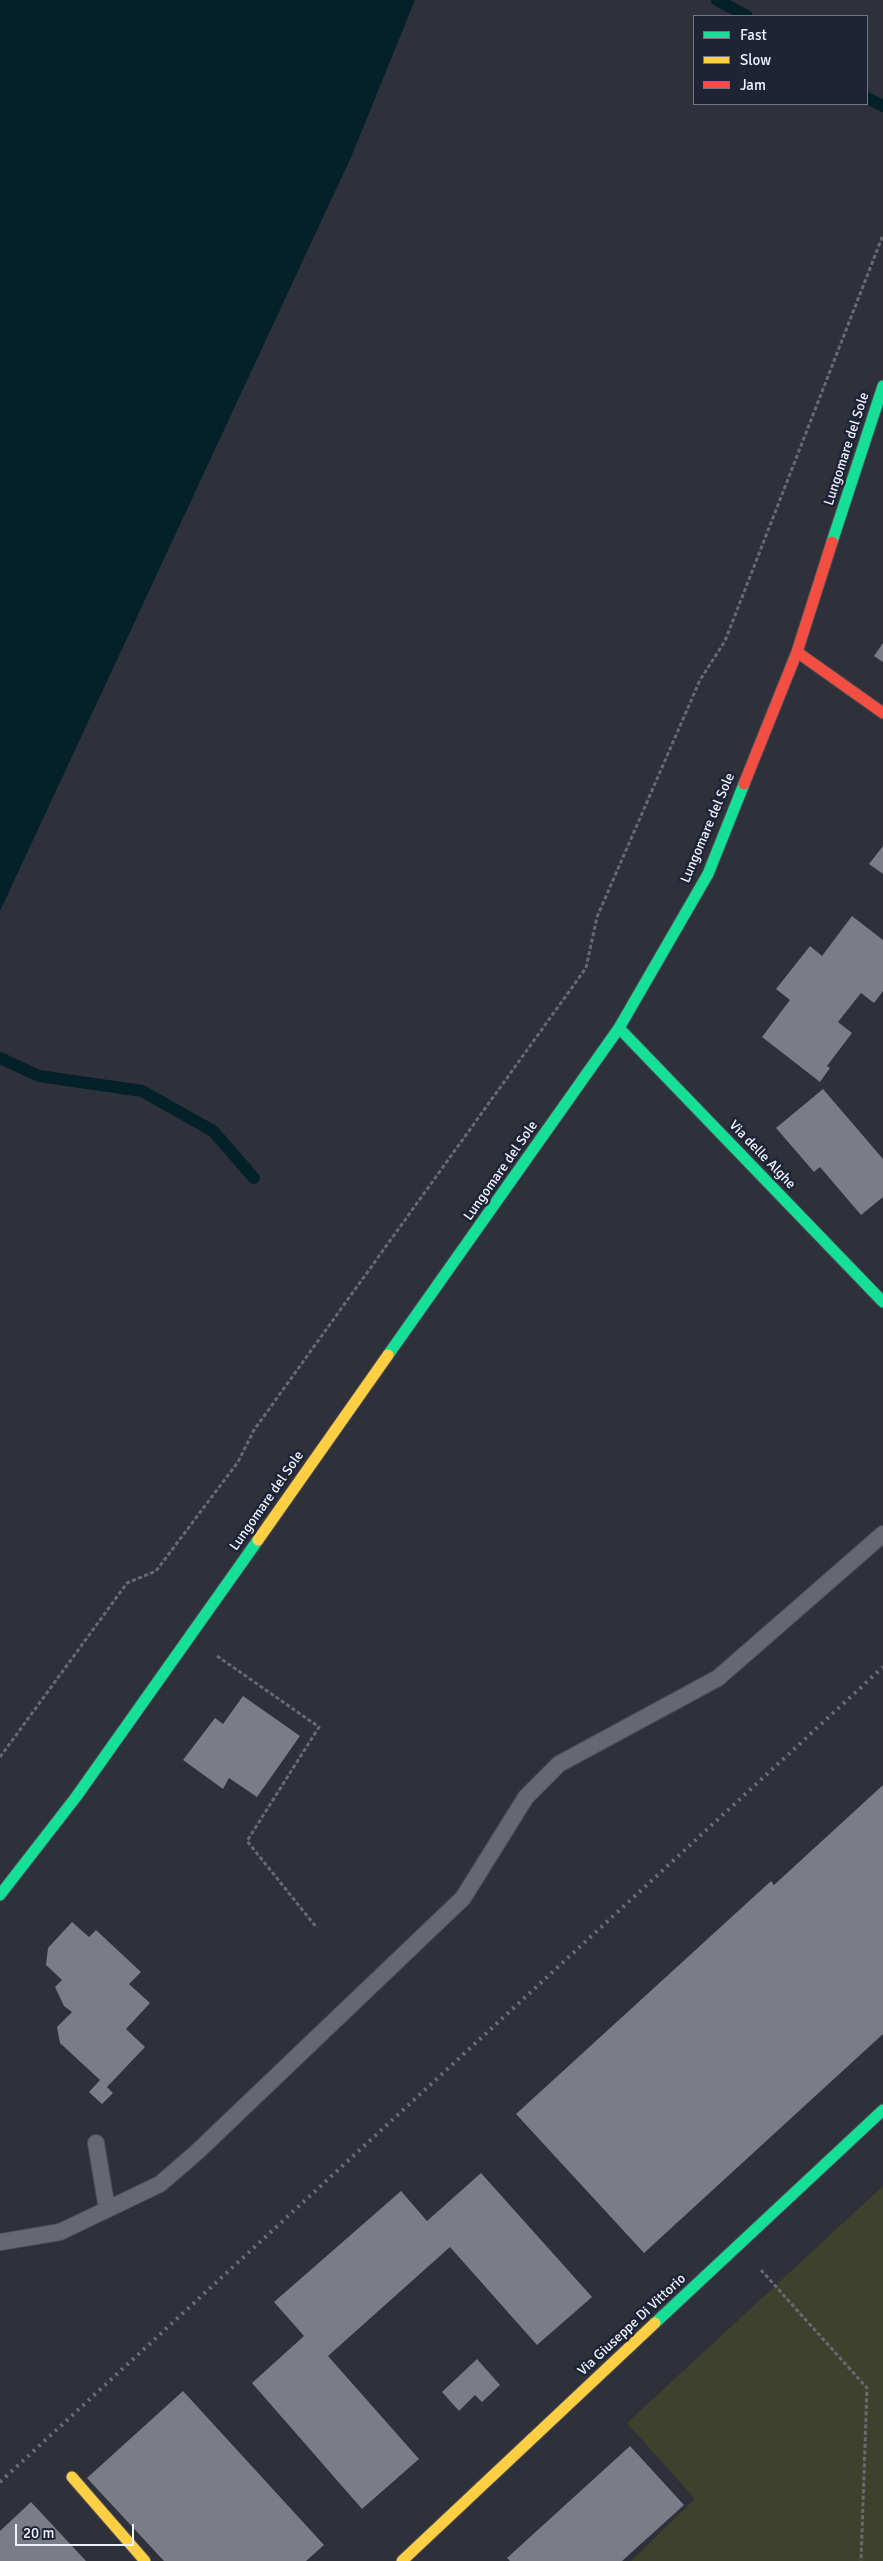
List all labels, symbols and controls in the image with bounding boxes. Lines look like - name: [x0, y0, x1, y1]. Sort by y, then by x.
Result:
- legend: [693, 15, 868, 105]
- text: Fast: [740, 26, 767, 44]
- text: Slow: [740, 51, 771, 69]
- text: Jam: [740, 76, 766, 94]
- street label: Lungomare del Sole: [821, 390, 873, 508]
- street label: Lungomare del Sole: [677, 770, 739, 886]
- street label: Via delle Alghe: [725, 1117, 799, 1193]
- street label: Lungomare del Sole: [460, 1118, 542, 1224]
- street label: Lungomare del Sole: [226, 1448, 308, 1554]
- street label: Via Giuseppe Di Vittorio: [574, 2271, 690, 2379]
- scale bar: [18, 2514, 136, 2546]
- text: 20 m: [23, 2524, 54, 2542]

